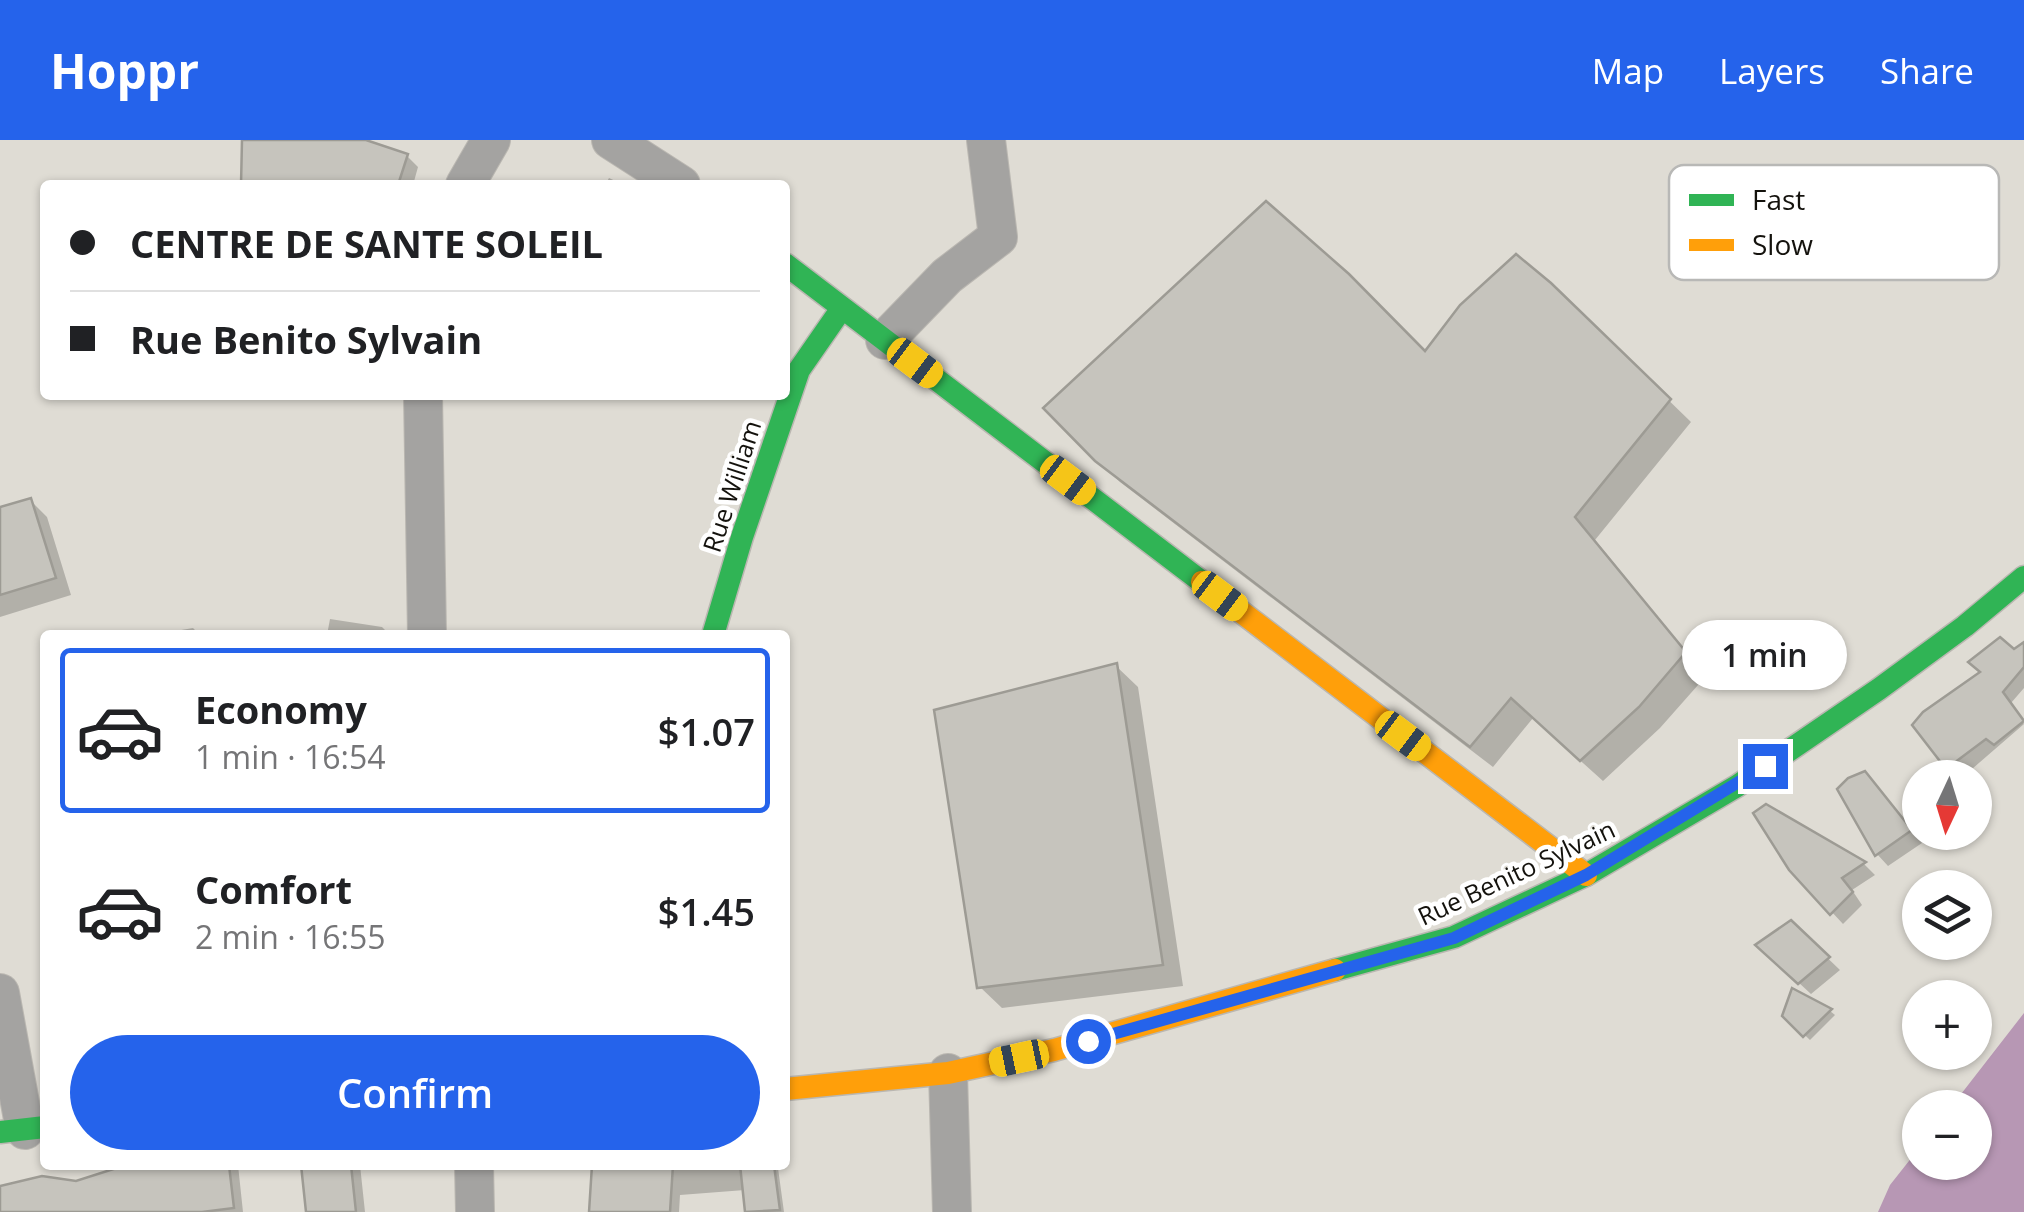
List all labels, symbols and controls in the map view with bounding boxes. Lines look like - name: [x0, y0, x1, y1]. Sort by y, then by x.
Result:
- text: Hoppr: [50, 38, 199, 103]
- text: Map: [1592, 47, 1664, 94]
- text: Layers: [1719, 47, 1825, 94]
- text: Share: [1880, 47, 1974, 94]
- legend: [1669, 165, 1999, 280]
- text: Fast: [1752, 180, 1805, 218]
- text: CENTRE DE SANTE SOLEIL: [130, 217, 603, 269]
- text: Slow: [1752, 225, 1813, 263]
- text: Rue Benito Sylvain: [130, 313, 482, 365]
- car: [882, 333, 948, 393]
- street label: Rue William: [694, 416, 768, 556]
- car: [1035, 450, 1101, 510]
- car: [1187, 566, 1253, 626]
- callout: 1 min: [1682, 621, 1848, 691]
- text: 1 min: [1721, 633, 1808, 676]
- text: Economy: [195, 683, 367, 735]
- icon: car: [75, 686, 165, 776]
- text: $1.07: [658, 705, 755, 757]
- car: [1370, 706, 1436, 766]
- text: 1 min · 16:54: [195, 735, 386, 778]
- route end: [1743, 744, 1788, 789]
- north arrow: [1902, 760, 1992, 850]
- map controls: [1902, 760, 1992, 1180]
- street label: Rue Benito Sylvain: [1412, 811, 1620, 933]
- text: Comfort: [195, 863, 352, 915]
- icon: car: [75, 866, 165, 956]
- button: layers: [1902, 870, 1992, 960]
- text: $1.45: [658, 885, 755, 937]
- text: 2 min · 16:55: [195, 915, 386, 958]
- button: +: [1902, 980, 1992, 1070]
- route start: [1066, 1019, 1111, 1064]
- button: Confirm: [70, 1035, 760, 1150]
- car: [987, 1037, 1051, 1079]
- button: −: [1902, 1090, 1992, 1180]

